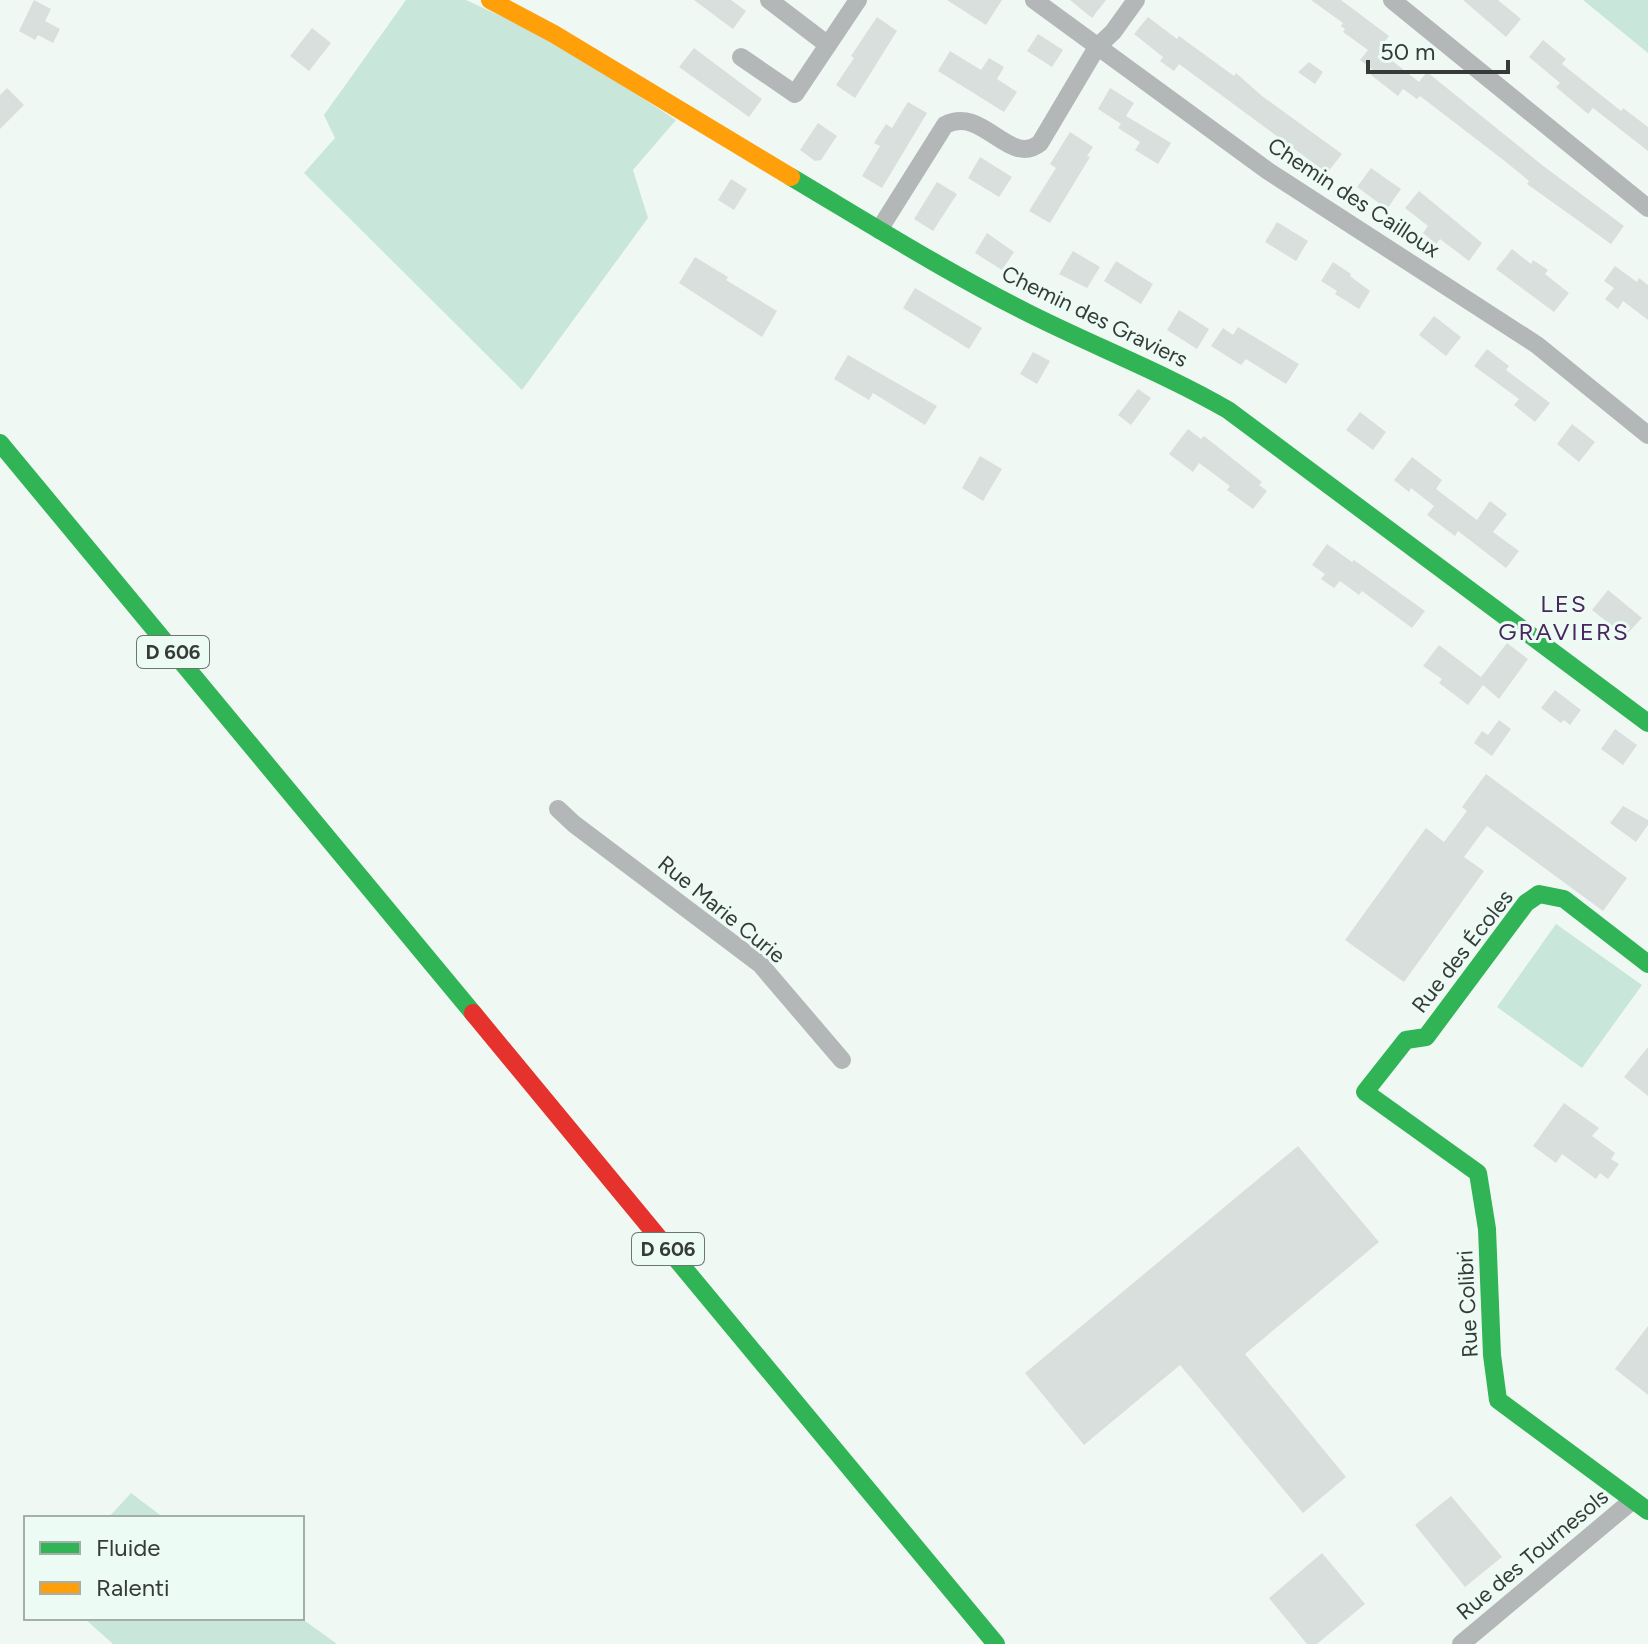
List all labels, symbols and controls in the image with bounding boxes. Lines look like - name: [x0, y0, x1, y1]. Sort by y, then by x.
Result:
- scale bar: [1368, 24, 1508, 74]
- text: 50 m: [1380, 37, 1436, 66]
- street label: Chemin des Cailloux: [1263, 132, 1445, 263]
- street label: Chemin des Graviers: [997, 260, 1192, 373]
- district label: LES GRAVIERS: [1498, 589, 1630, 646]
- road number: D 606: [137, 636, 209, 668]
- street label: Rue Marie Curie: [653, 850, 791, 969]
- street label: Rue des Écoles: [1406, 884, 1519, 1018]
- road number: D 606: [632, 1233, 704, 1265]
- street label: Rue Colibri: [1451, 1250, 1484, 1358]
- street label: Rue des Tournesols: [1451, 1483, 1614, 1626]
- legend: [24, 1516, 304, 1620]
- text: Fluide: [96, 1533, 160, 1562]
- text: Ralenti: [96, 1573, 170, 1602]

